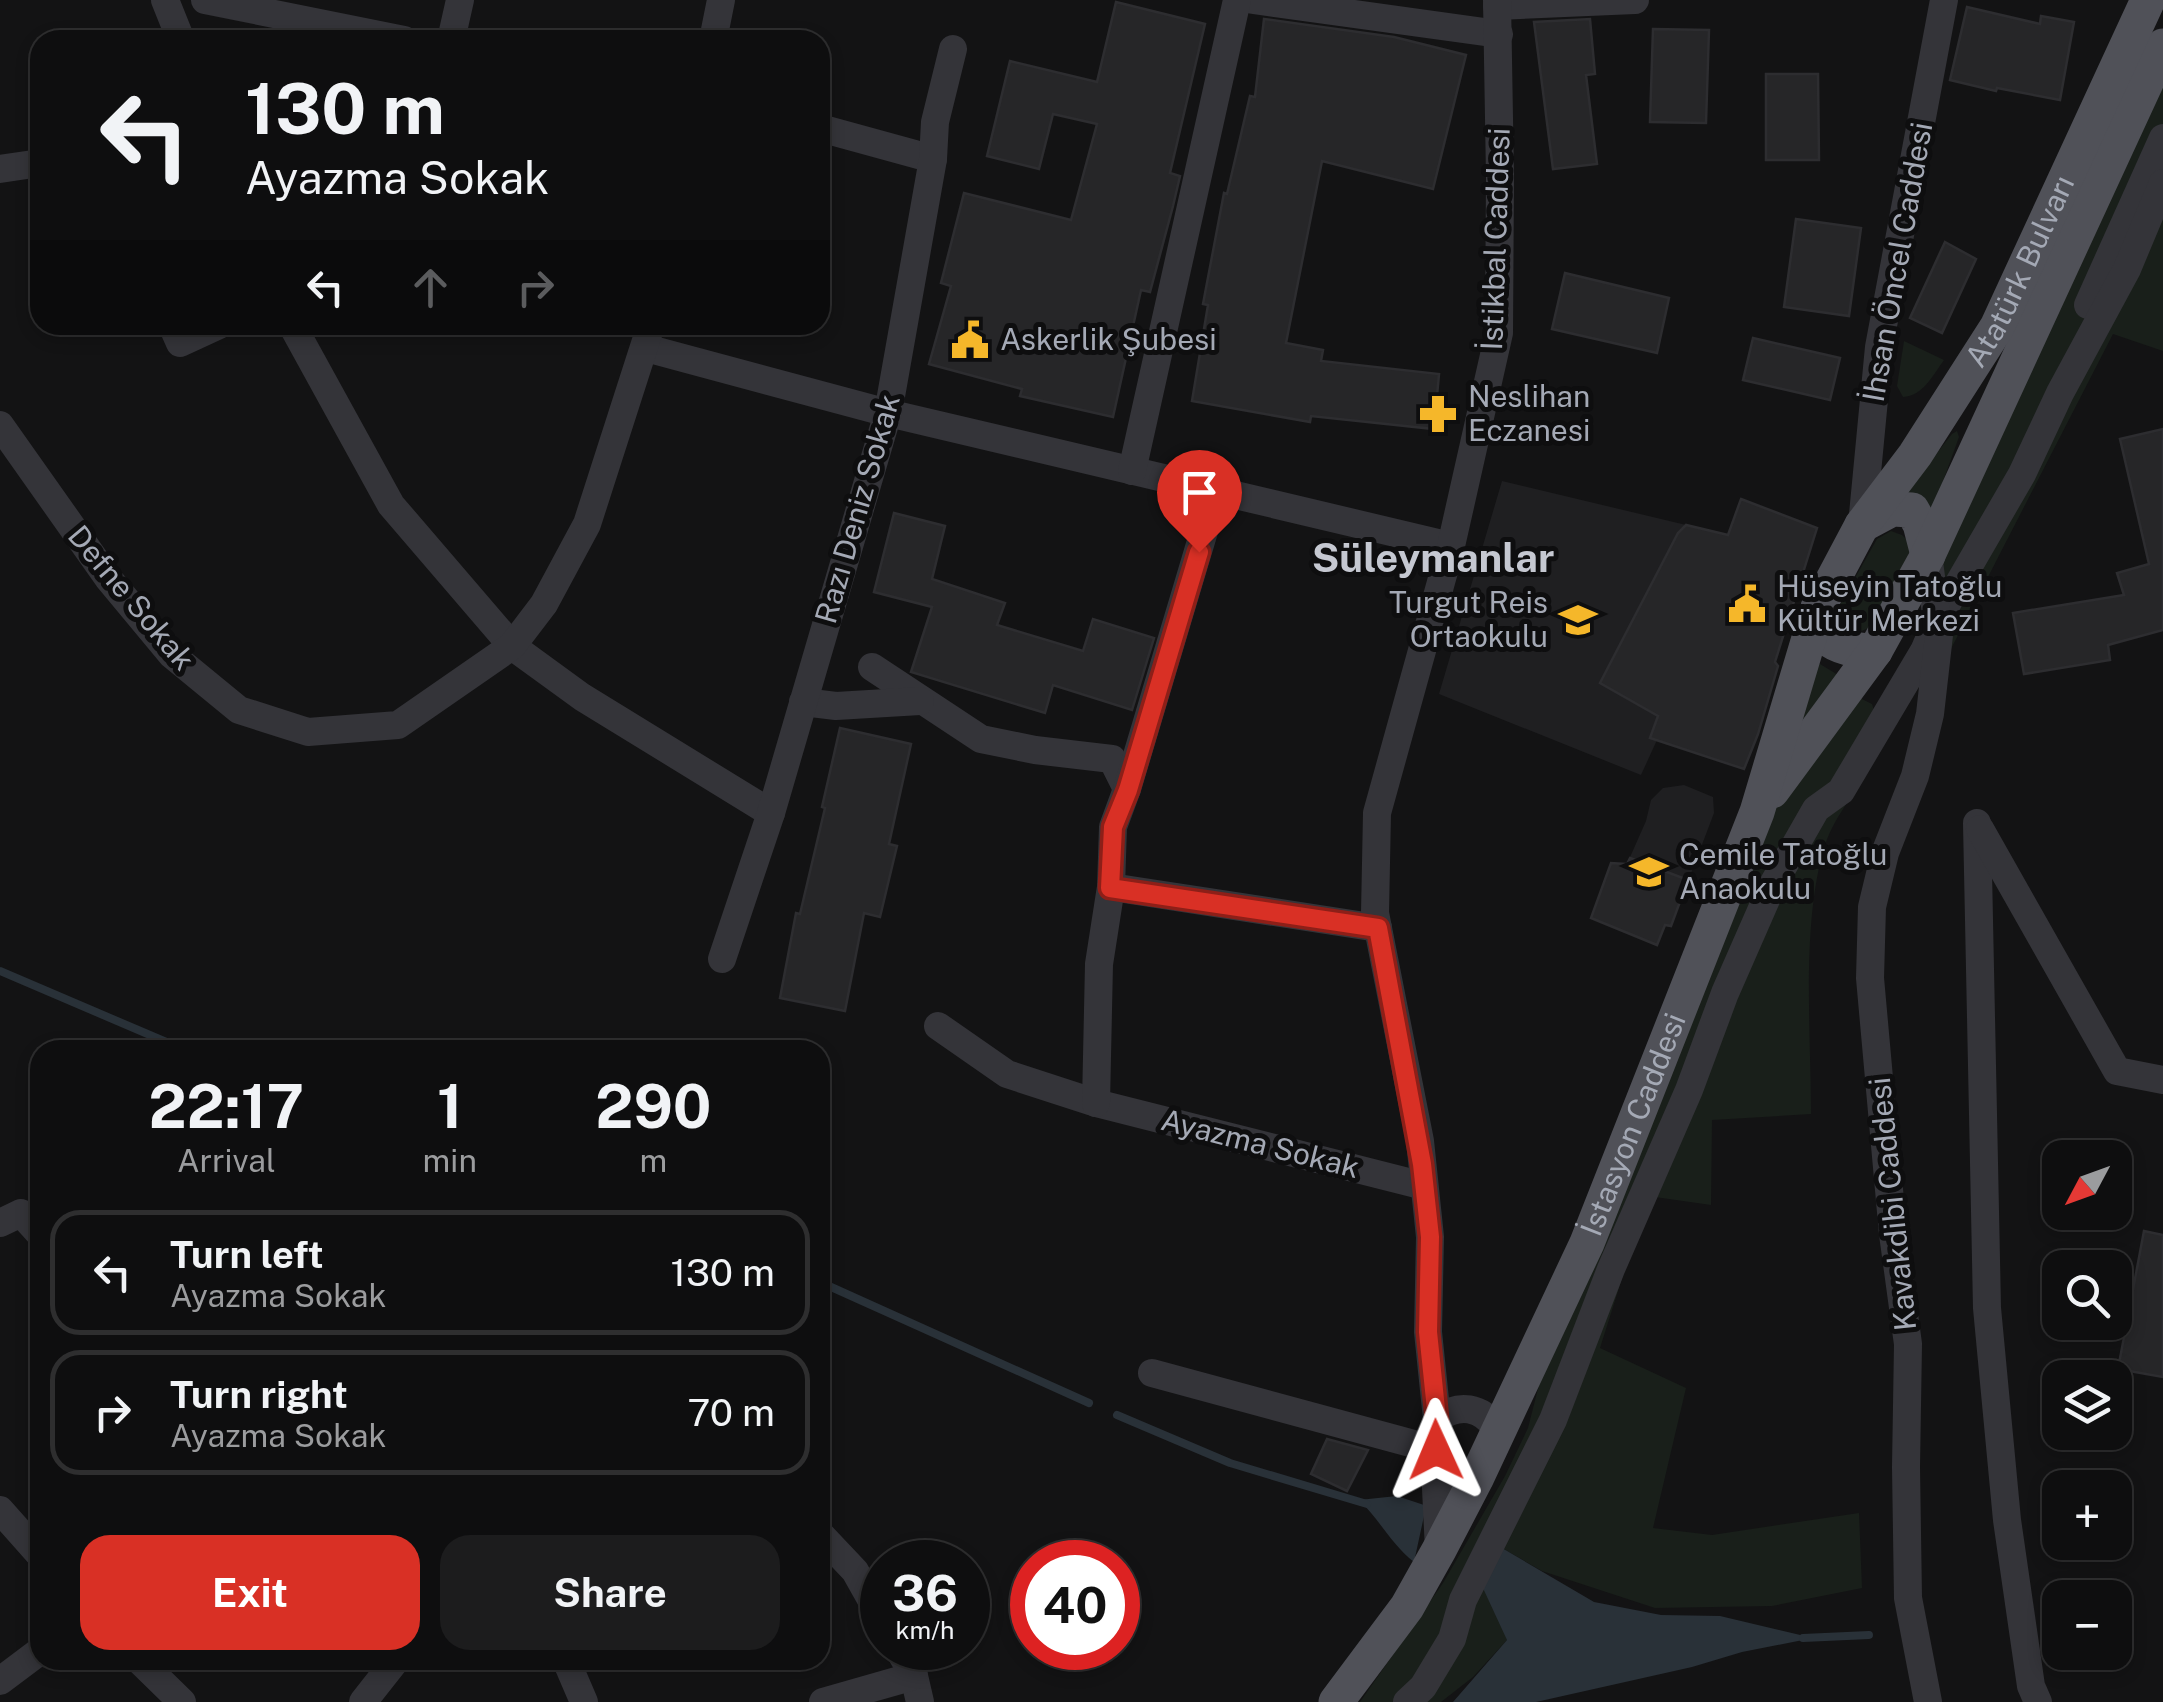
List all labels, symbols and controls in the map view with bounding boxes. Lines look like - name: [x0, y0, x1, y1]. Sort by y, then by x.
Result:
- text: 130 m: [245, 67, 445, 150]
- icon: left: [80, 70, 210, 200]
- street label: İhsan Öncel Caddesi: [1855, 119, 1939, 404]
- street label: İstikbal Caddesi: [1473, 127, 1517, 351]
- text: Ayazma Sokak: [245, 151, 549, 204]
- street label: Atatürk Bulvarı: [1957, 170, 2081, 373]
- icon: left: [298, 260, 353, 315]
- icon: ahead: [403, 260, 458, 315]
- icon: right: [508, 260, 563, 315]
- public building icon: Askerlik Şubesi: [949, 319, 991, 361]
- place label: Askerlik Şubesi: [1000, 321, 1217, 357]
- place label: Neslihan Eczanesi: [1468, 378, 1590, 448]
- street label: Razı Deniz Sokak: [807, 390, 907, 627]
- pharmacy icon: Neslihan Eczanesi: [1417, 393, 1459, 435]
- pin: [1157, 450, 1242, 553]
- icon: arrive: [1172, 465, 1227, 520]
- street label: Defne Sokak: [61, 518, 203, 677]
- district label: Süleymanlar: [1312, 534, 1554, 581]
- place label: Hüseyin Tatoğlu Kültür Merkezi: [1777, 568, 2002, 638]
- public building icon: Hüseyin Tatoğlu Kültür Merkezi: [1726, 583, 1768, 625]
- place label: Turgut Reis Ortaokulu: [1389, 584, 1548, 654]
- school or university icon: Turgut Reis Ortaokulu: [1557, 599, 1599, 641]
- place label: Cemile Tatoğlu Anaokulu: [1679, 836, 1887, 906]
- school or university icon: Cemile Tatoğlu Anaokulu: [1628, 851, 1670, 893]
- street label: İstasyon Caddesi: [1573, 1008, 1693, 1241]
- text: 22:17: [148, 1071, 304, 1142]
- text: 1: [437, 1071, 463, 1142]
- text: 290: [595, 1071, 711, 1142]
- street label: Kavakdibi Caddesi: [1861, 1076, 1923, 1333]
- street label: Ayazma Sokak: [1157, 1101, 1363, 1185]
- north arrow: [2042, 1140, 2132, 1230]
- map controls: [2042, 1140, 2132, 1670]
- text: Arrival: [177, 1142, 276, 1179]
- text: min: [423, 1142, 477, 1179]
- text: m: [640, 1142, 667, 1179]
- text: Turn left: [170, 1232, 324, 1277]
- icon: left: [85, 1245, 140, 1300]
- text: 130 m: [670, 1250, 775, 1295]
- button: search: [2042, 1250, 2132, 1340]
- text: Ayazma Sokak: [170, 1277, 386, 1314]
- button: layers: [2042, 1360, 2132, 1450]
- text: Turn right: [170, 1372, 348, 1417]
- icon: right: [85, 1385, 140, 1440]
- text: 70 m: [688, 1390, 775, 1435]
- position arrow: [1384, 1398, 1488, 1502]
- text: Ayazma Sokak: [170, 1417, 386, 1454]
- button: +: [2042, 1470, 2132, 1560]
- button: Exit: [80, 1535, 420, 1650]
- button: Share: [440, 1535, 780, 1650]
- speed limit sign: 40: [1010, 1540, 1140, 1670]
- text: 36: [892, 1563, 958, 1622]
- button: −: [2042, 1580, 2132, 1670]
- text: km/h: [896, 1615, 954, 1645]

